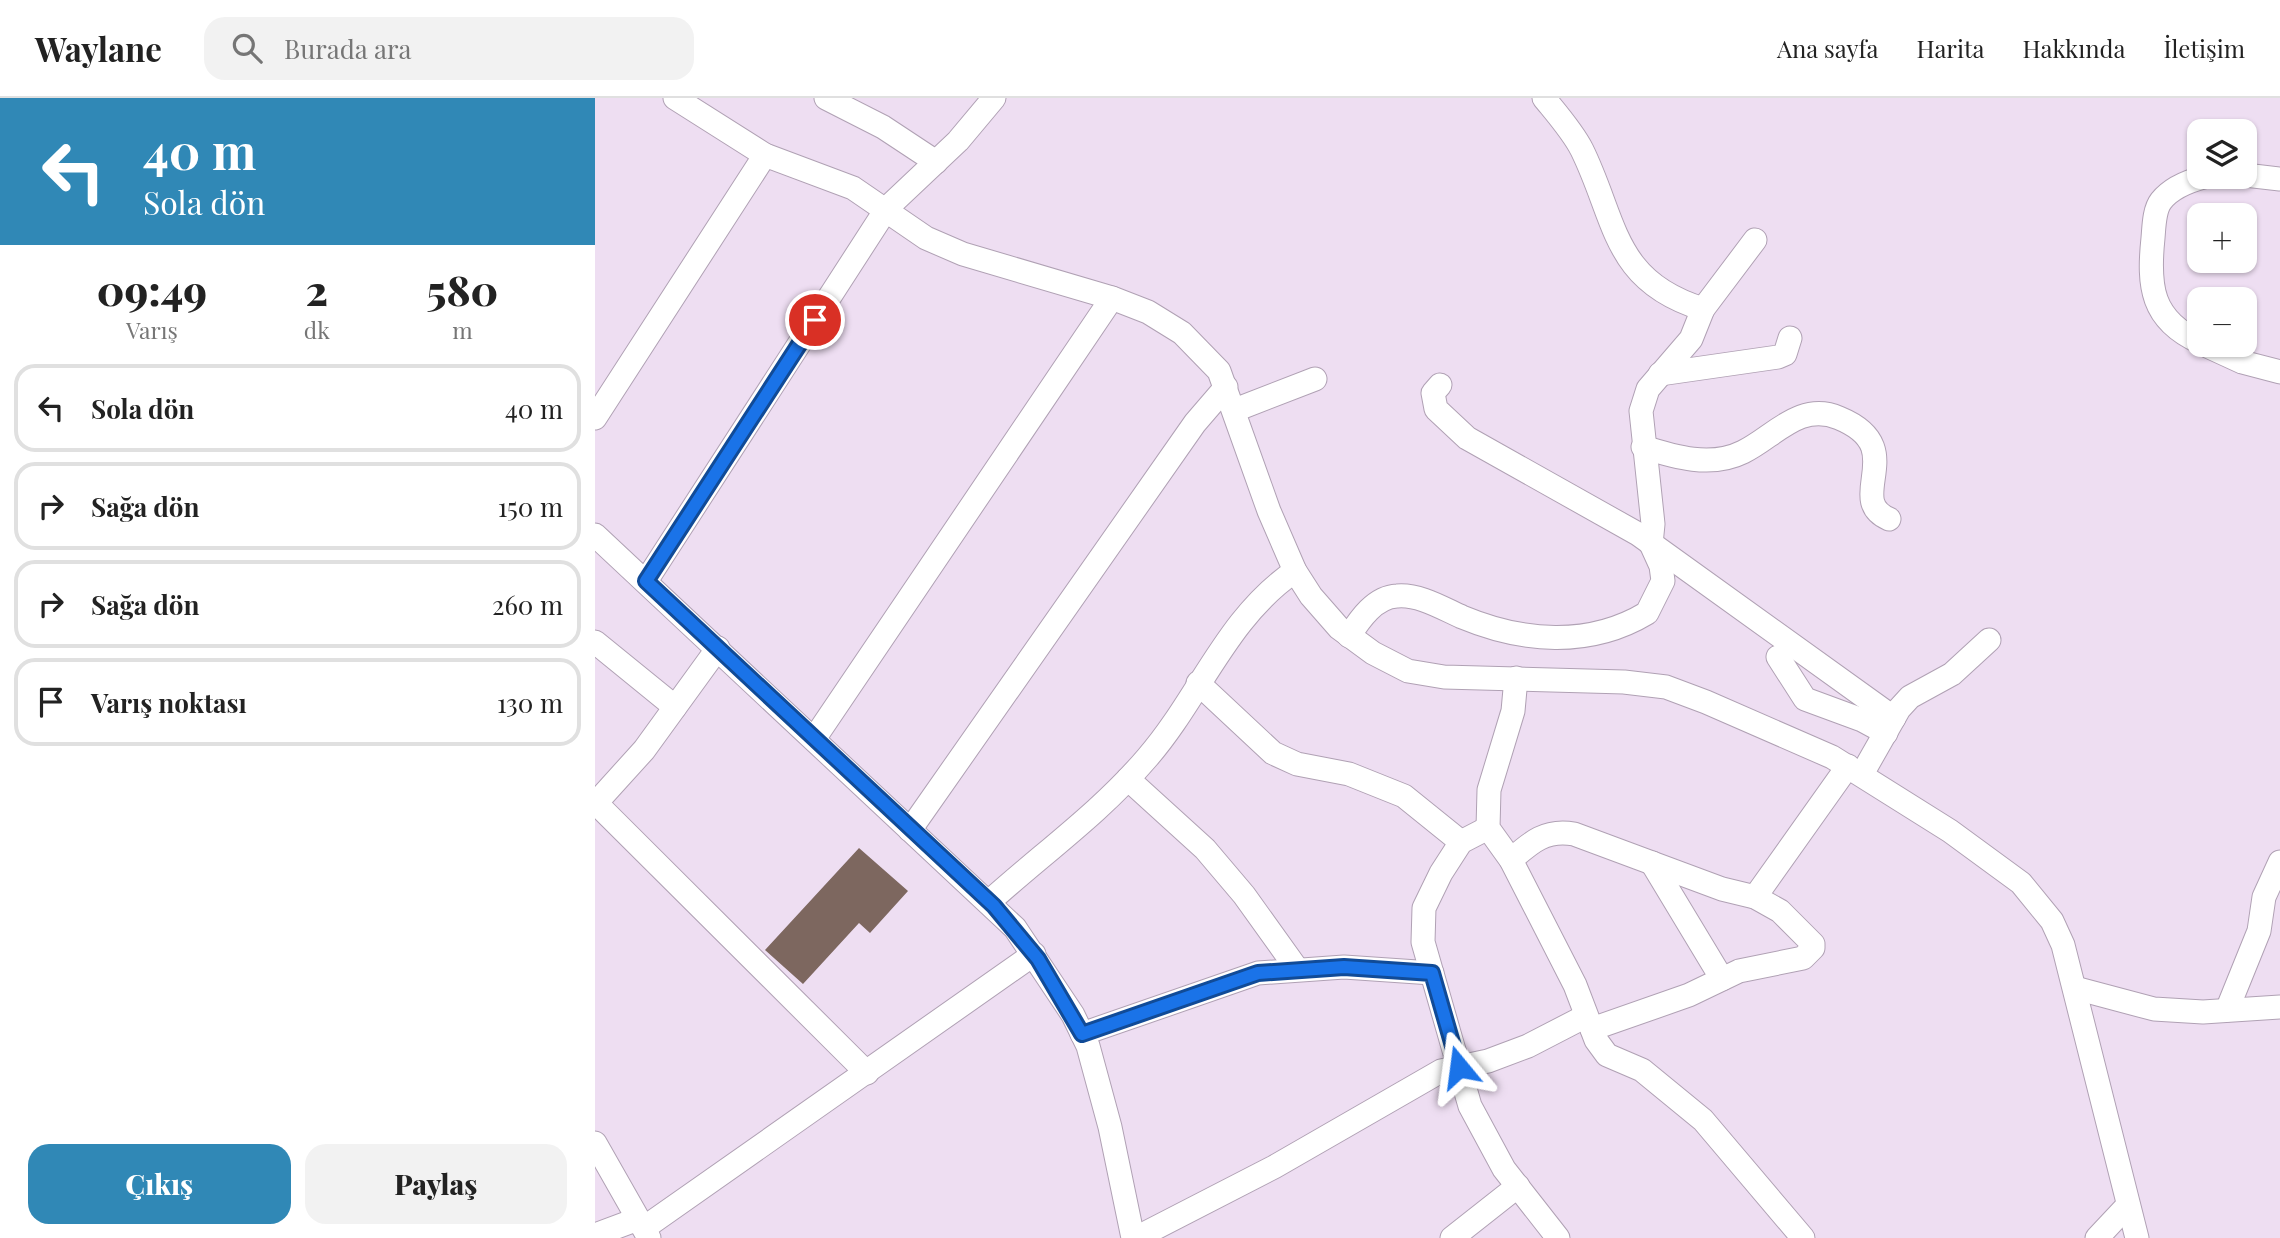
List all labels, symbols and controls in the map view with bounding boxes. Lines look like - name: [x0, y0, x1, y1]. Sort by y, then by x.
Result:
- search box: [204, 17, 694, 80]
- text: Waylane: [35, 26, 162, 70]
- icon: search: [228, 29, 266, 67]
- text: Burada ara: [284, 31, 411, 66]
- text: Ana sayfa: [1777, 32, 1878, 64]
- text: Harita: [1916, 32, 1985, 64]
- text: Hakkında: [2023, 32, 2125, 64]
- text: İletişim: [2163, 32, 2245, 64]
- text: 40 m: [143, 117, 256, 182]
- map controls: [2187, 119, 2257, 357]
- button: layers: [2187, 119, 2257, 189]
- icon: left: [28, 126, 119, 217]
- text: Sola dön: [143, 180, 265, 223]
- button: +: [2187, 203, 2257, 273]
- text: 09:49: [97, 261, 207, 317]
- text: 2: [306, 261, 328, 317]
- text: 580: [427, 261, 498, 317]
- button: −: [2187, 287, 2257, 357]
- pin: [785, 290, 845, 350]
- icon: arrive: [796, 301, 834, 339]
- text: Varış: [126, 314, 178, 345]
- text: dk: [304, 314, 330, 345]
- text: m: [452, 314, 473, 345]
- icon: left: [32, 389, 70, 427]
- text: Sola dön: [91, 391, 194, 426]
- text: 40 m: [505, 391, 563, 426]
- icon: right: [32, 487, 70, 525]
- text: Sağa dön: [91, 489, 199, 524]
- text: 150 m: [498, 489, 563, 524]
- icon: right: [32, 585, 70, 623]
- text: Sağa dön: [91, 587, 199, 622]
- text: 260 m: [492, 587, 563, 622]
- icon: arrive: [32, 683, 70, 721]
- text: Varış noktası: [91, 685, 247, 720]
- text: 130 m: [497, 685, 563, 720]
- position arrow: [1422, 1030, 1496, 1104]
- button: Çıkış: [28, 1144, 291, 1224]
- button: Paylaş: [305, 1144, 567, 1224]

